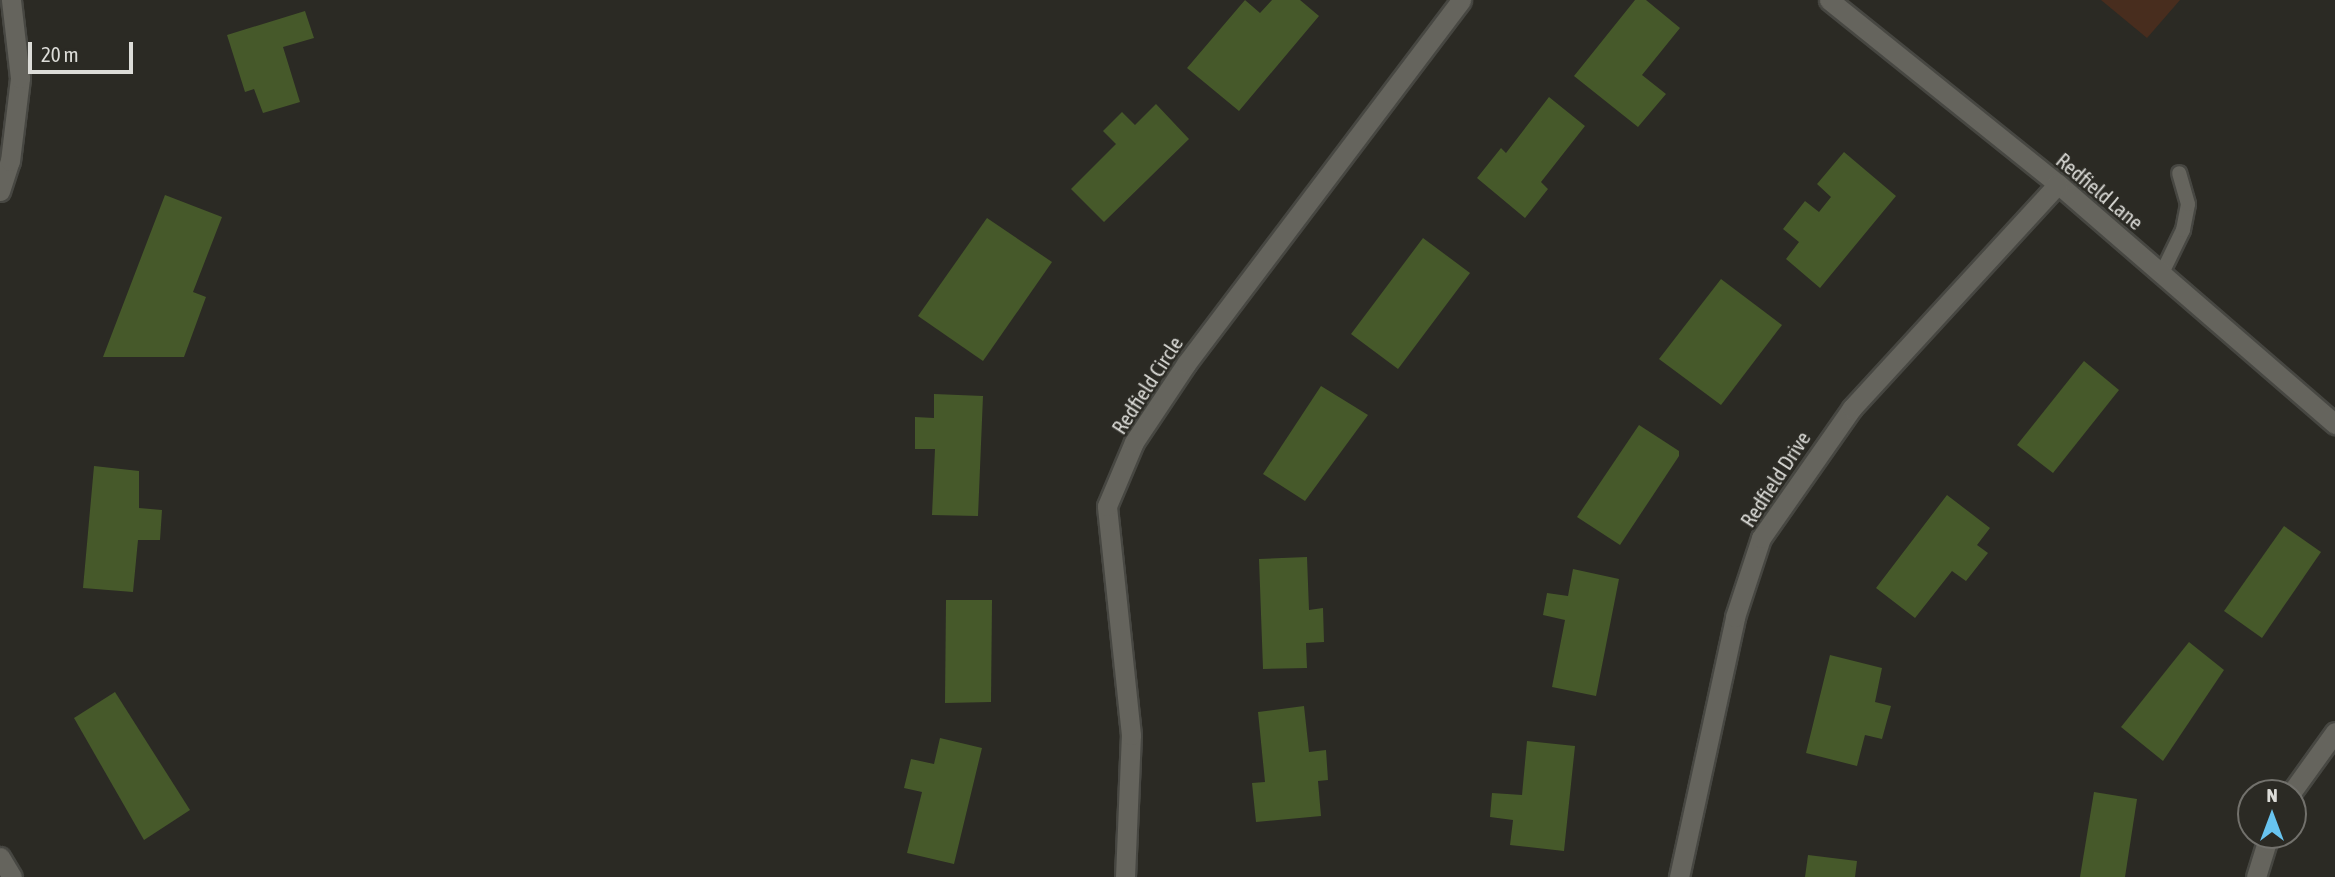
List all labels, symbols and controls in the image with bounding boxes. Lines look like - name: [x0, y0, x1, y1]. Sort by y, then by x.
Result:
- scale bar: [32, 28, 136, 72]
- text: 20 m: [41, 42, 79, 66]
- street label: Redfield Lane: [2051, 147, 2149, 235]
- street label: Redfield Circle: [1106, 331, 1188, 439]
- street label: Redfield Drive: [1735, 426, 1815, 532]
- north arrow: [2237, 779, 2307, 849]
- text: N: [2266, 784, 2278, 806]

